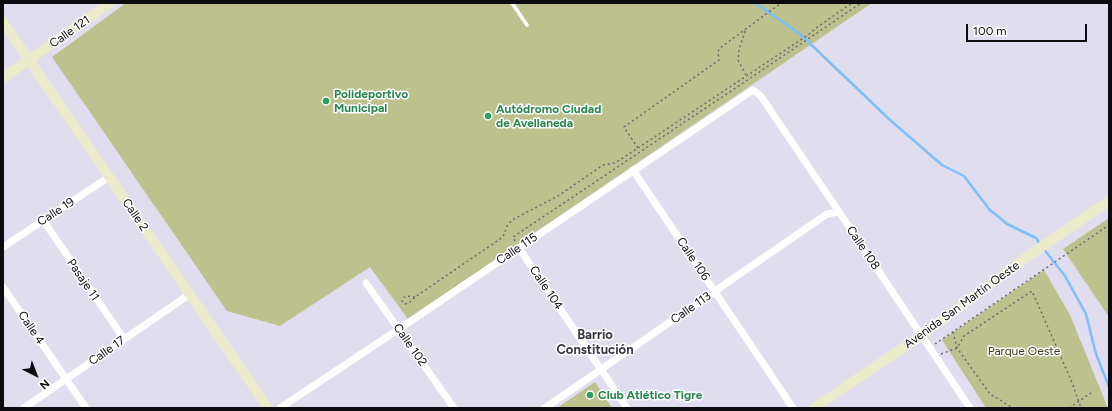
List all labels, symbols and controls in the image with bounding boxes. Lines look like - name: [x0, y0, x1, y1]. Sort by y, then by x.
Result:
- street label: Calle 121: [47, 13, 93, 51]
- scale bar: [968, 16, 1089, 42]
- text: 100 m: [973, 24, 1007, 38]
- place label: Polideportivo Municipal: [334, 87, 408, 115]
- marker: Polideportivo Municipal: [321, 96, 331, 106]
- place label: Autódromo Ciudad de Avellaneda: [496, 102, 601, 130]
- marker: Autódromo Ciudad de Avellaneda: [483, 111, 493, 121]
- street label: Calle 19: [35, 195, 77, 229]
- street label: Calle 2: [119, 196, 151, 234]
- street label: Calle 108: [843, 223, 883, 273]
- street label: Calle 115: [494, 230, 540, 268]
- street label: Calle 106: [673, 235, 713, 283]
- street label: Pasaje 11: [64, 256, 102, 304]
- street label: Avenida San Martín Oeste: [901, 258, 1023, 352]
- street label: Calle 104: [526, 263, 566, 313]
- street label: Calle 113: [668, 289, 714, 327]
- street label: Calle 4: [15, 309, 47, 347]
- street label: Calle 102: [390, 321, 430, 369]
- district label: Barrio Constitución: [556, 327, 634, 358]
- street label: Calle 17: [86, 333, 128, 369]
- park label: Parque Oeste: [988, 344, 1060, 358]
- north arrow: [16, 355, 56, 395]
- text: N: [37, 377, 52, 392]
- place label: Club Atlético Tigre: [598, 388, 702, 402]
- marker: Club Atlético Tigre: [585, 390, 595, 400]

